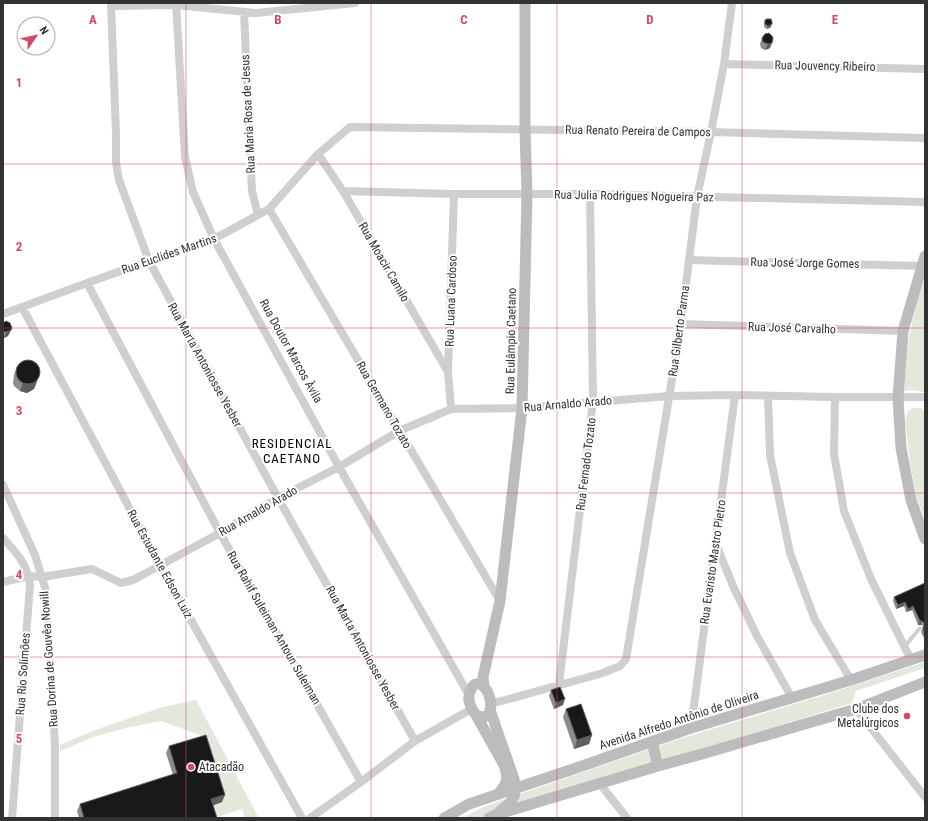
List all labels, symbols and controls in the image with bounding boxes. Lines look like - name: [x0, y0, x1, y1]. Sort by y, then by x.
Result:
- text: A: [89, 12, 97, 27]
- text: B: [274, 12, 282, 27]
- text: C: [460, 12, 468, 27]
- text: D: [646, 12, 654, 27]
- text: E: [832, 12, 839, 27]
- north arrow: [16, 16, 56, 56]
- text: N: [37, 24, 51, 37]
- street label: Rua Maria Rosa de Jesus: [238, 54, 258, 174]
- street label: Rua Jouvency Ribeiro: [774, 58, 876, 74]
- text: 1: [16, 75, 22, 90]
- street label: Rua Renato Pereira de Campos: [565, 123, 711, 139]
- street label: Rua Julia Rodrigues Nogueira Paz: [554, 188, 714, 204]
- street label: Rua Moacir Camilo: [356, 220, 412, 304]
- street label: Rua Euclides Martins: [120, 231, 218, 277]
- text: 2: [16, 239, 23, 254]
- street label: Rua Luana Cardoso: [442, 255, 460, 347]
- street label: Rua José Jorge Gomes: [750, 255, 860, 271]
- street label: Rua Gilberto Parma: [666, 284, 692, 377]
- street label: Rua Eulâmpio Caetano: [503, 288, 519, 394]
- street label: Rua Doutor Marcos Àvila: [257, 296, 326, 406]
- street label: Rua Marta Antoniosse Yesber: [165, 300, 245, 430]
- street label: Rua José Carvalho: [748, 319, 836, 337]
- street label: Rua Germano Tozato: [353, 359, 415, 451]
- street label: Rua Arnaldo Arado: [523, 393, 613, 415]
- text: 3: [16, 403, 22, 418]
- street label: Rua Fernado Tozato: [573, 417, 599, 511]
- district label: RESIDENCIAL CAETANO: [252, 436, 332, 466]
- street label: Rua Arnaldo Arado: [216, 483, 300, 539]
- street label: Rua Evaristo Mastro Pietro: [697, 499, 729, 625]
- street label: Rua Estudante Edson Luiz: [124, 507, 196, 621]
- street label: Rua Rahif Suleiman Antoun Suleiman: [224, 549, 324, 707]
- text: 4: [16, 567, 23, 582]
- street label: Rua Marta Antoniosse Yesber: [323, 583, 403, 713]
- street label: Rua Dorina de Gouvêa Nowill: [37, 591, 61, 727]
- street label: Rua Rio Solimões: [13, 632, 33, 716]
- street label: Avenida Alfredo Antônio de Oliveira: [597, 687, 761, 752]
- place label: Clube dos Metalúrgicos: [837, 702, 899, 730]
- marker: Clube dos Metalúrgicos: [902, 711, 912, 721]
- text: 5: [16, 731, 23, 746]
- place label: Atacadão: [199, 760, 244, 774]
- marker: Atacadão: [186, 762, 196, 772]

